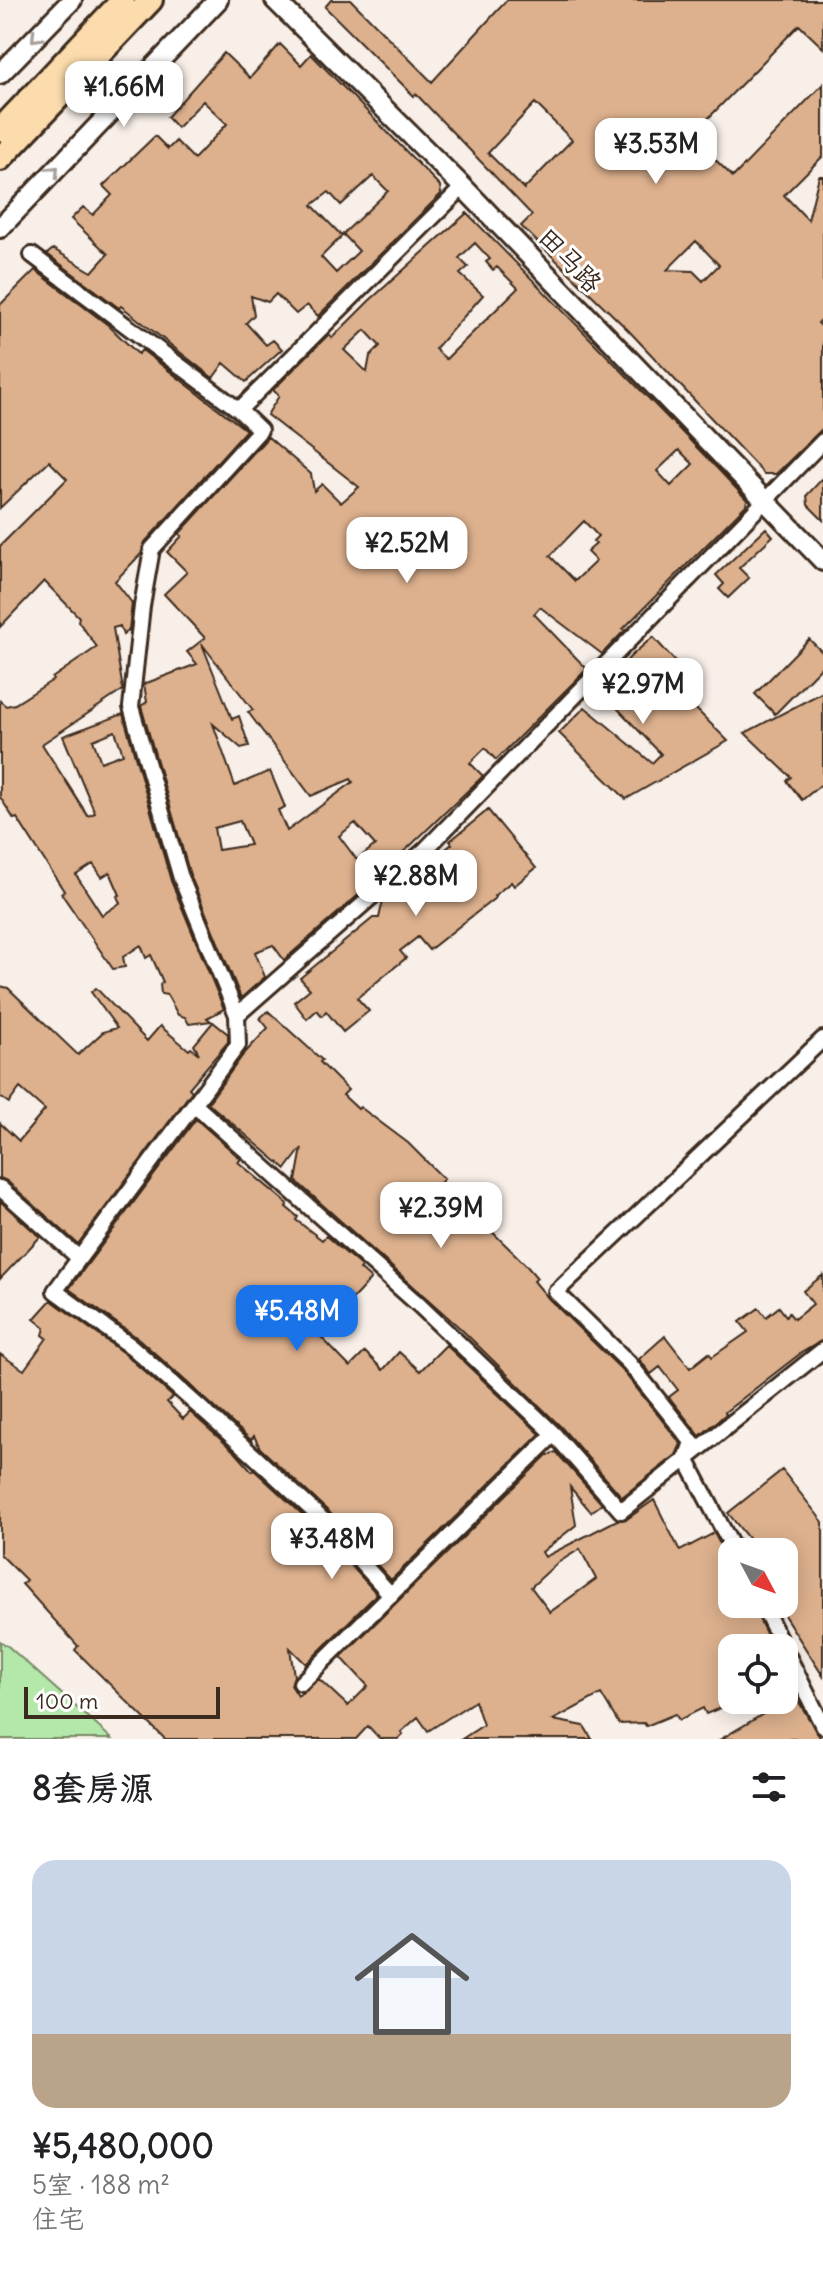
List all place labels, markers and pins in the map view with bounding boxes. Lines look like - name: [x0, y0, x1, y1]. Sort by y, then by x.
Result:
- pin: ¥1.66M: [59, 61, 189, 129]
- pin: ¥3.53M: [591, 118, 721, 186]
- pin: ¥2.52M: [342, 517, 472, 585]
- pin: ¥2.97M: [578, 658, 708, 726]
- pin: ¥2.88M: [351, 850, 481, 918]
- pin: ¥2.39M: [376, 1182, 506, 1250]
- pin: ¥5.48M: [232, 1285, 362, 1353]
- pin: ¥3.48M: [267, 1513, 397, 1581]

